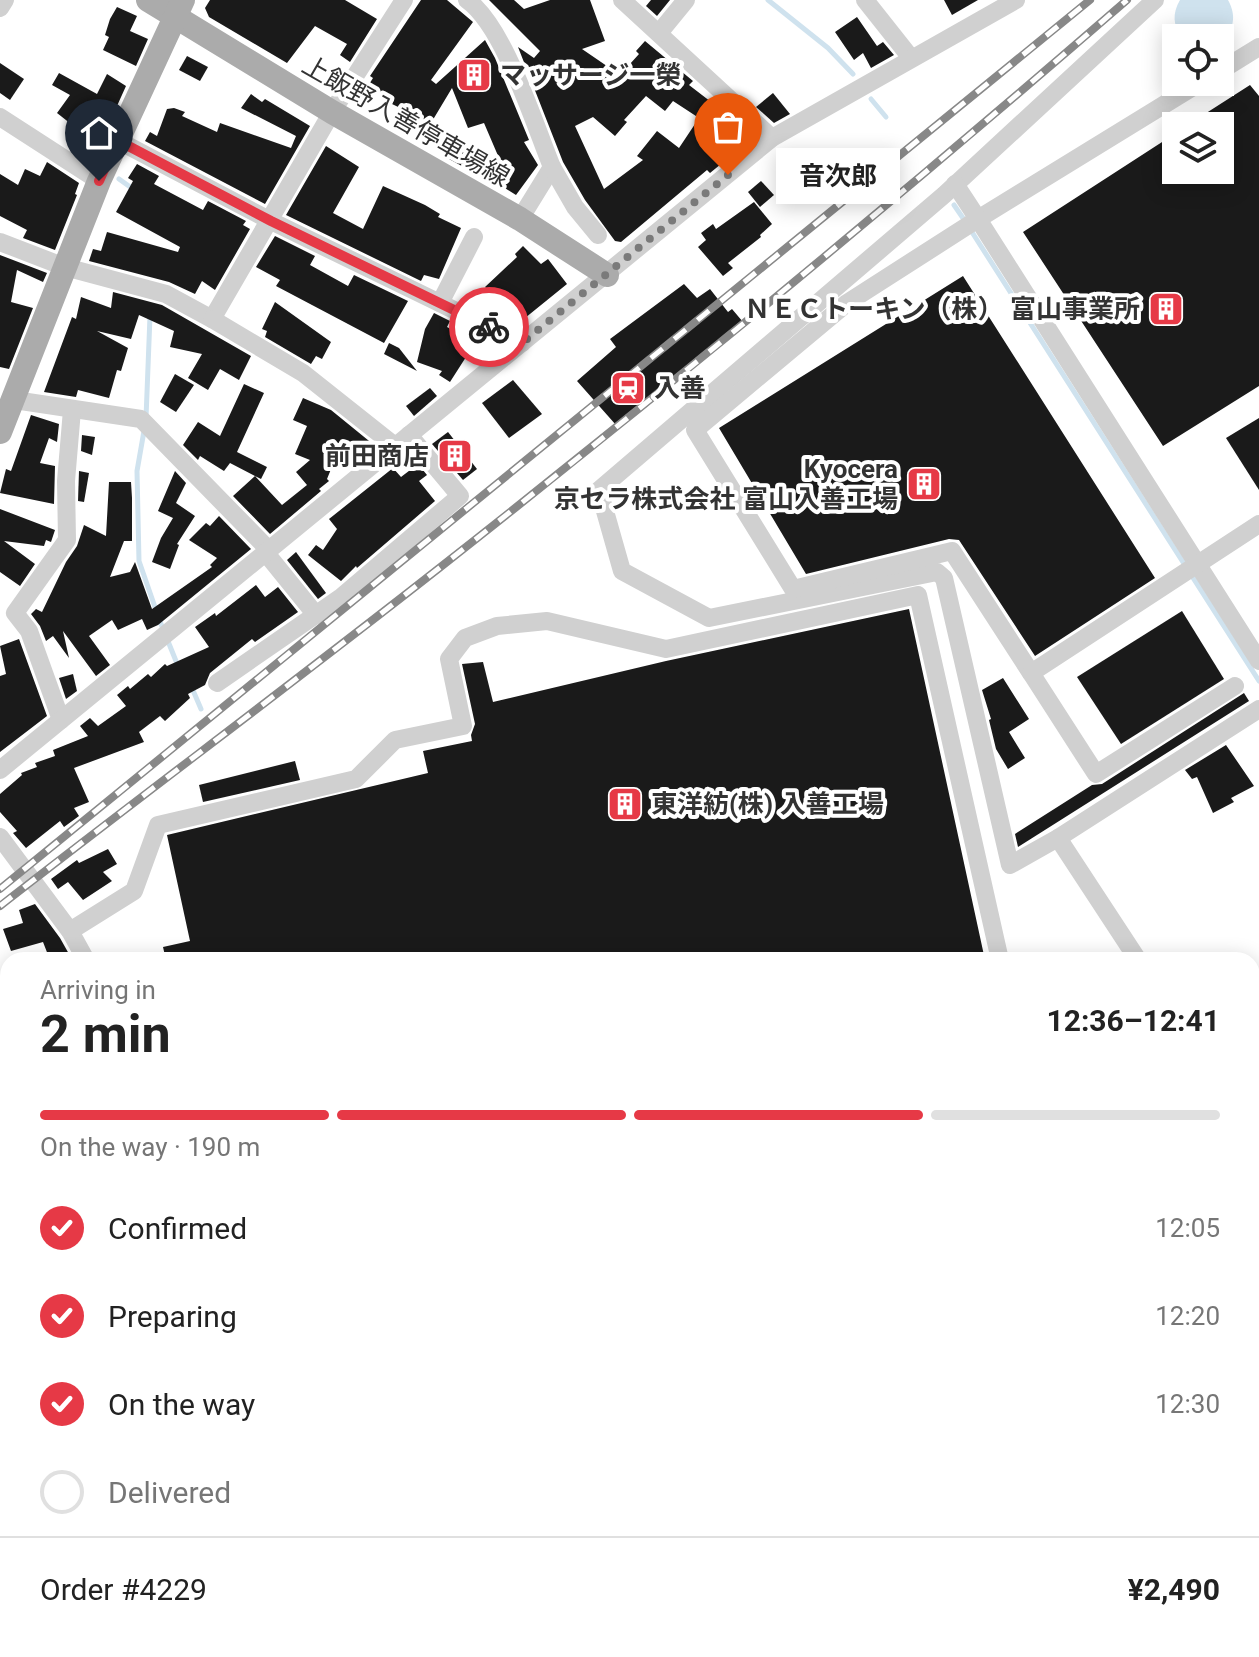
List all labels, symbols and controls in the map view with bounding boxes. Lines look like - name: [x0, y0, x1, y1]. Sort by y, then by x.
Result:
- map controls: [1162, 24, 1234, 184]
- button: locate: [1162, 24, 1234, 96]
- street label: 上飯野入善停車場線: [297, 50, 515, 192]
- building icon: マッサージ一榮: [455, 56, 493, 94]
- place label: マッサージ一榮: [500, 60, 681, 90]
- pin: [694, 93, 762, 175]
- pin: [65, 99, 133, 181]
- icon: bag: [706, 105, 750, 149]
- icon: home: [77, 111, 121, 155]
- button: layers: [1162, 112, 1234, 184]
- callout: 音次郎: [776, 147, 900, 203]
- text: 音次郎: [799, 161, 877, 191]
- courier: [449, 287, 529, 367]
- building icon: ＮＥＣトーキン（株） 富山事業所: [1147, 290, 1185, 328]
- place label: ＮＥＣトーキン（株） 富山事業所: [744, 294, 1140, 324]
- icon: bike: [467, 305, 511, 349]
- station icon: 入善: [609, 369, 647, 407]
- place label: 入善: [654, 373, 706, 403]
- building icon: 前田商店: [436, 437, 474, 475]
- place label: 前田商店: [325, 441, 429, 471]
- place label: Kyocera 京セラ株式会社 富山入善工場: [554, 454, 898, 514]
- building icon: Kyocera 京セラ株式会社 富山入善工場: [905, 465, 943, 503]
- building icon: 東洋紡(株) 入善工場: [606, 785, 644, 823]
- place label: 東洋紡(株) 入善工場: [651, 789, 884, 819]
- text: Arriving in: [40, 975, 156, 1005]
- text: 12:36–12:41: [1046, 1003, 1220, 1038]
- text: 2 min: [40, 1004, 171, 1065]
- text: On the way · 190 m: [40, 1132, 260, 1162]
- icon: check: [40, 1206, 84, 1250]
- text: Confirmed: [108, 1211, 247, 1246]
- text: 12:05: [1155, 1213, 1220, 1243]
- icon: check: [40, 1294, 84, 1338]
- text: Preparing: [108, 1299, 237, 1334]
- text: 12:20: [1155, 1301, 1220, 1331]
- icon: check: [40, 1382, 84, 1426]
- text: On the way: [108, 1387, 255, 1422]
- text: 12:30: [1155, 1389, 1220, 1419]
- text: Delivered: [108, 1475, 231, 1510]
- text: Order #4229: [40, 1572, 207, 1607]
- text: ¥2,490: [1128, 1572, 1220, 1607]

